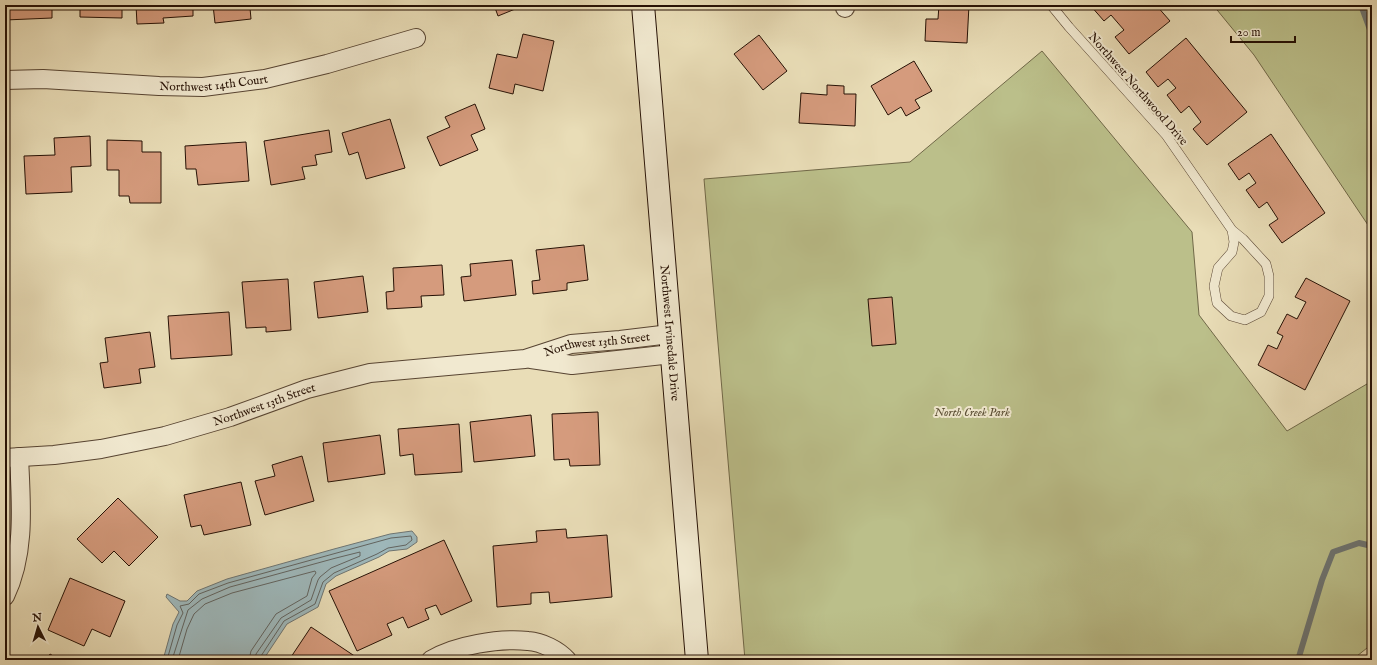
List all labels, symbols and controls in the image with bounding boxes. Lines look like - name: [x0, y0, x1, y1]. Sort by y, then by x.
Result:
- scale bar: [1231, 18, 1295, 44]
- text: 20 m: [1237, 25, 1260, 40]
- street label: Northwest Northwood Drive: [1085, 30, 1191, 149]
- street label: Northwest 14th Court: [159, 71, 269, 95]
- street label: Northwest Irvinedale Drive: [657, 264, 683, 402]
- street label: Northwest 13th Street: [542, 329, 651, 360]
- street label: Northwest 13th Street: [211, 380, 317, 429]
- park label: North Creek Park: [934, 405, 1010, 420]
- north arrow: [18, 607, 58, 647]
- text: N: [31, 611, 43, 626]

